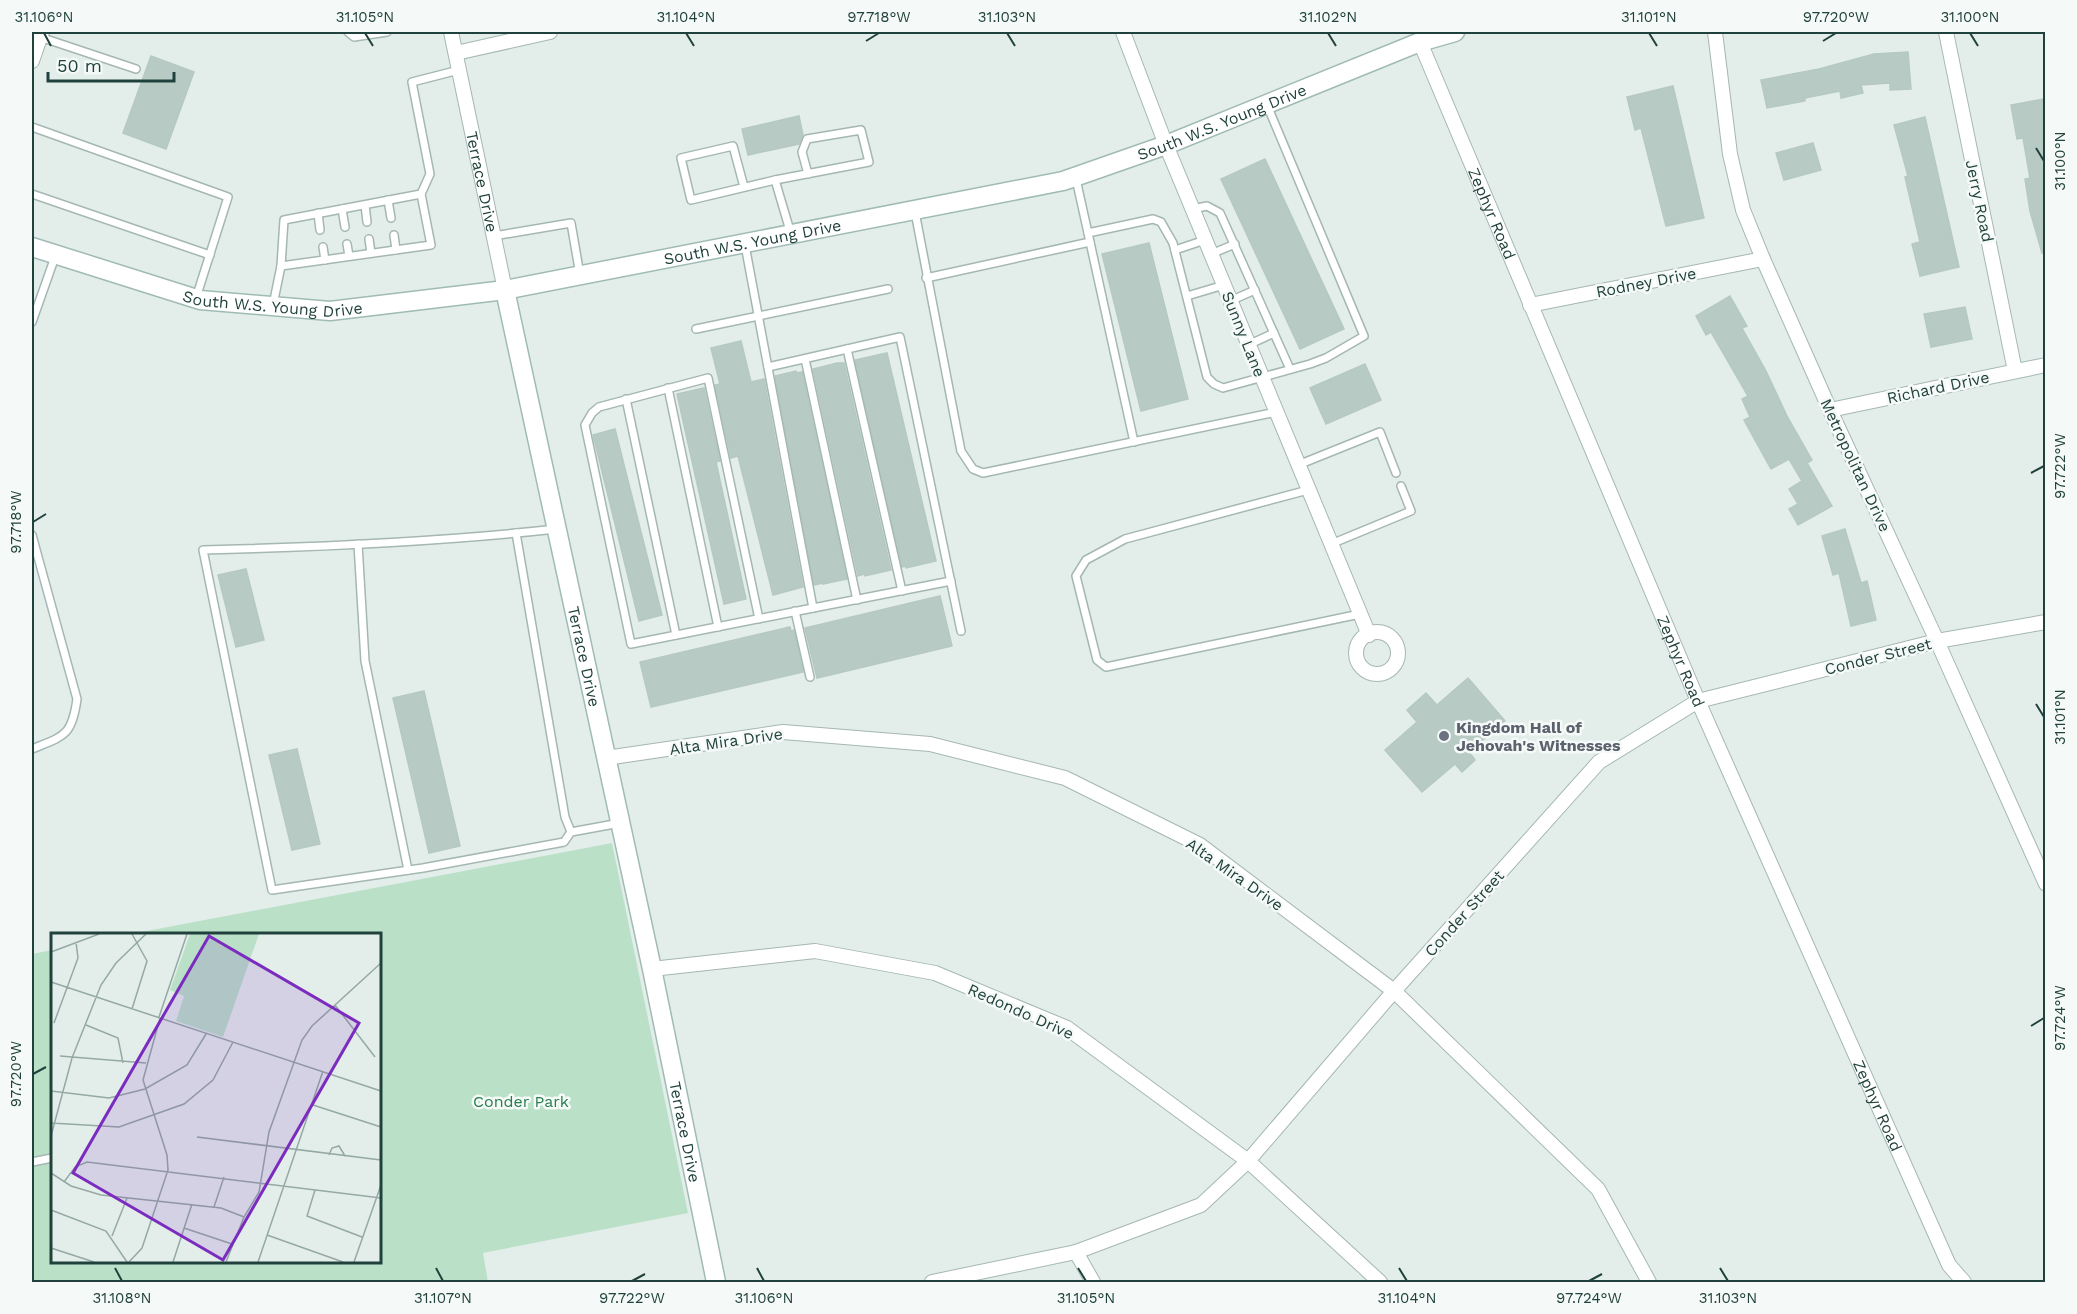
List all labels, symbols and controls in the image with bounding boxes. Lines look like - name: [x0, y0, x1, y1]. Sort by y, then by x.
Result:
- text: 31.106°N: [14, 8, 74, 26]
- text: 31.105°N: [336, 8, 394, 26]
- text: 31.104°N: [656, 8, 716, 26]
- text: 97.718°W: [847, 8, 911, 26]
- text: 31.103°N: [978, 8, 1036, 26]
- text: 31.102°N: [1299, 8, 1357, 26]
- text: 31.101°N: [1621, 8, 1677, 26]
- text: 97.720°W: [1803, 8, 1869, 26]
- text: 31.100°N: [1940, 8, 2000, 26]
- scale bar: [48, 45, 174, 83]
- text: 50 m: [57, 55, 102, 76]
- street label: South W.S. Young Drive: [1135, 80, 1309, 164]
- street label: Terrace Drive: [462, 130, 502, 234]
- text: 31.100°N: [2051, 131, 2069, 191]
- street label: Jerry Road: [1962, 158, 1997, 244]
- street label: Zephyr Road: [1464, 165, 1520, 262]
- street label: South W.S. Young Drive: [662, 216, 843, 269]
- street label: Rodney Drive: [1594, 263, 1698, 302]
- street label: South W.S. Young Drive: [180, 286, 364, 321]
- street label: Sunny Lane: [1218, 289, 1269, 380]
- street label: Richard Drive: [1885, 367, 1991, 408]
- street label: Metropolitan Drive: [1816, 396, 1895, 535]
- text: 97.722°W: [2051, 433, 2069, 499]
- text: 97.718°W: [7, 490, 25, 554]
- street label: Terrace Drive: [564, 604, 604, 709]
- street label: Zephyr Road: [1653, 613, 1708, 710]
- street label: Conder Street: [1823, 634, 1934, 679]
- text: 31.101°N: [2051, 689, 2069, 745]
- place label: Kingdom Hall of Jehovah's Witnesses: [1456, 718, 1621, 755]
- street label: Alta Mira Drive: [668, 724, 784, 759]
- marker: Kingdom Hall of Jehovah's Witnesses: [1437, 729, 1451, 743]
- street label: Alta Mira Drive: [1183, 834, 1287, 915]
- street label: Conder Street: [1421, 866, 1508, 960]
- inset map: [51, 933, 381, 1263]
- street label: Redondo Drive: [965, 980, 1077, 1043]
- text: 97.724°W: [2051, 985, 2069, 1051]
- text: 97.720°W: [7, 1041, 25, 1107]
- street label: Zephyr Road: [1849, 1057, 1906, 1154]
- street label: Terrace Drive: [665, 1080, 704, 1184]
- park label: Conder Park: [473, 1092, 569, 1111]
- text: 31.108°N: [92, 1289, 152, 1307]
- text: 31.107°N: [414, 1289, 472, 1307]
- text: 97.722°W: [599, 1289, 665, 1307]
- text: 31.106°N: [734, 1289, 794, 1307]
- text: 31.105°N: [1057, 1289, 1115, 1307]
- text: 31.104°N: [1377, 1289, 1437, 1307]
- text: 97.724°W: [1556, 1289, 1622, 1307]
- text: 31.103°N: [1699, 1289, 1757, 1307]

